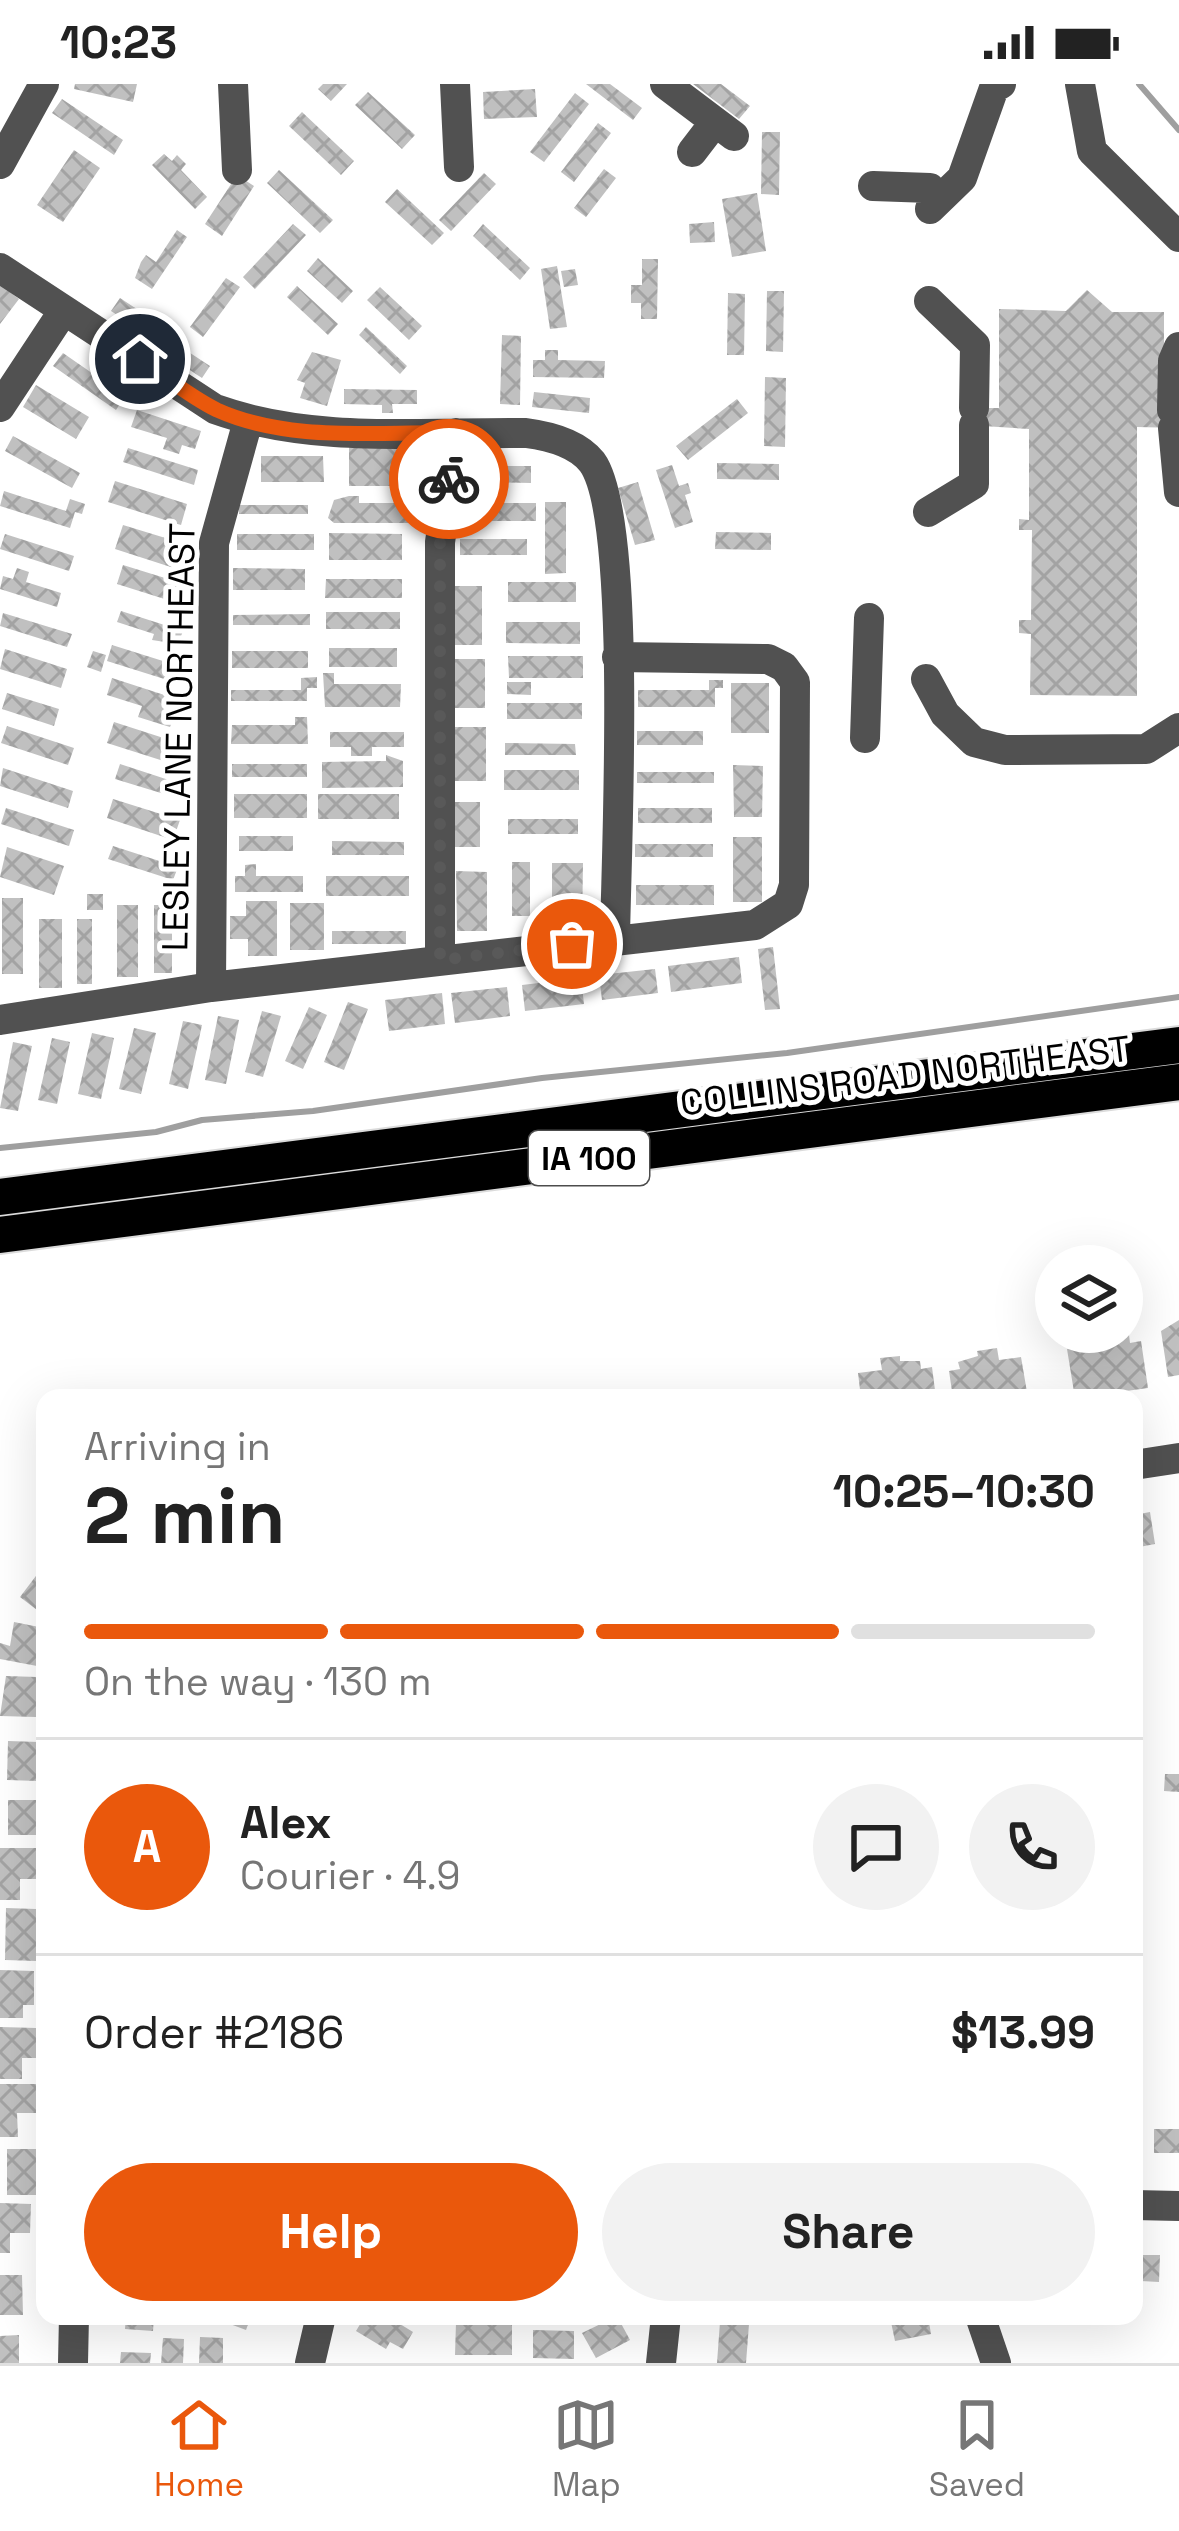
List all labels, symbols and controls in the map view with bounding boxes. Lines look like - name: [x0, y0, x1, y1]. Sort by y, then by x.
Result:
- text: 10:23: [60, 14, 177, 71]
- pin: [89, 308, 191, 410]
- icon: home: [107, 326, 173, 392]
- courier: [389, 419, 509, 539]
- icon: bike: [416, 446, 482, 512]
- street label: LESLEY LANE NORTHEAST: [152, 522, 206, 952]
- pin: [521, 893, 623, 995]
- icon: bag: [539, 911, 605, 977]
- street label: COLLINS ROAD NORTHEAST: [678, 1026, 1133, 1126]
- road number: IA 100: [529, 1131, 649, 1185]
- map controls: [1035, 1245, 1143, 1353]
- button: layers: [1035, 1245, 1143, 1353]
- text: Arriving in: [84, 1422, 271, 1471]
- text: 10:25–10:30: [833, 1463, 1095, 1520]
- text: 2 min: [84, 1466, 286, 1566]
- text: On the way · 130 m: [84, 1657, 431, 1706]
- button: chat: [813, 1784, 939, 1910]
- button: phone: [969, 1784, 1095, 1910]
- text: Alex: [240, 1794, 332, 1851]
- text: A: [133, 1818, 161, 1875]
- text: Courier · 4.9: [240, 1851, 460, 1900]
- text: Order #2186: [84, 2004, 344, 2061]
- text: $13.99: [951, 2004, 1095, 2061]
- button: Help: [84, 2163, 578, 2301]
- button: Share: [602, 2163, 1095, 2301]
- tab: Home: [154, 2392, 244, 2506]
- tab: Map: [552, 2392, 621, 2506]
- tab: Saved: [929, 2392, 1025, 2506]

